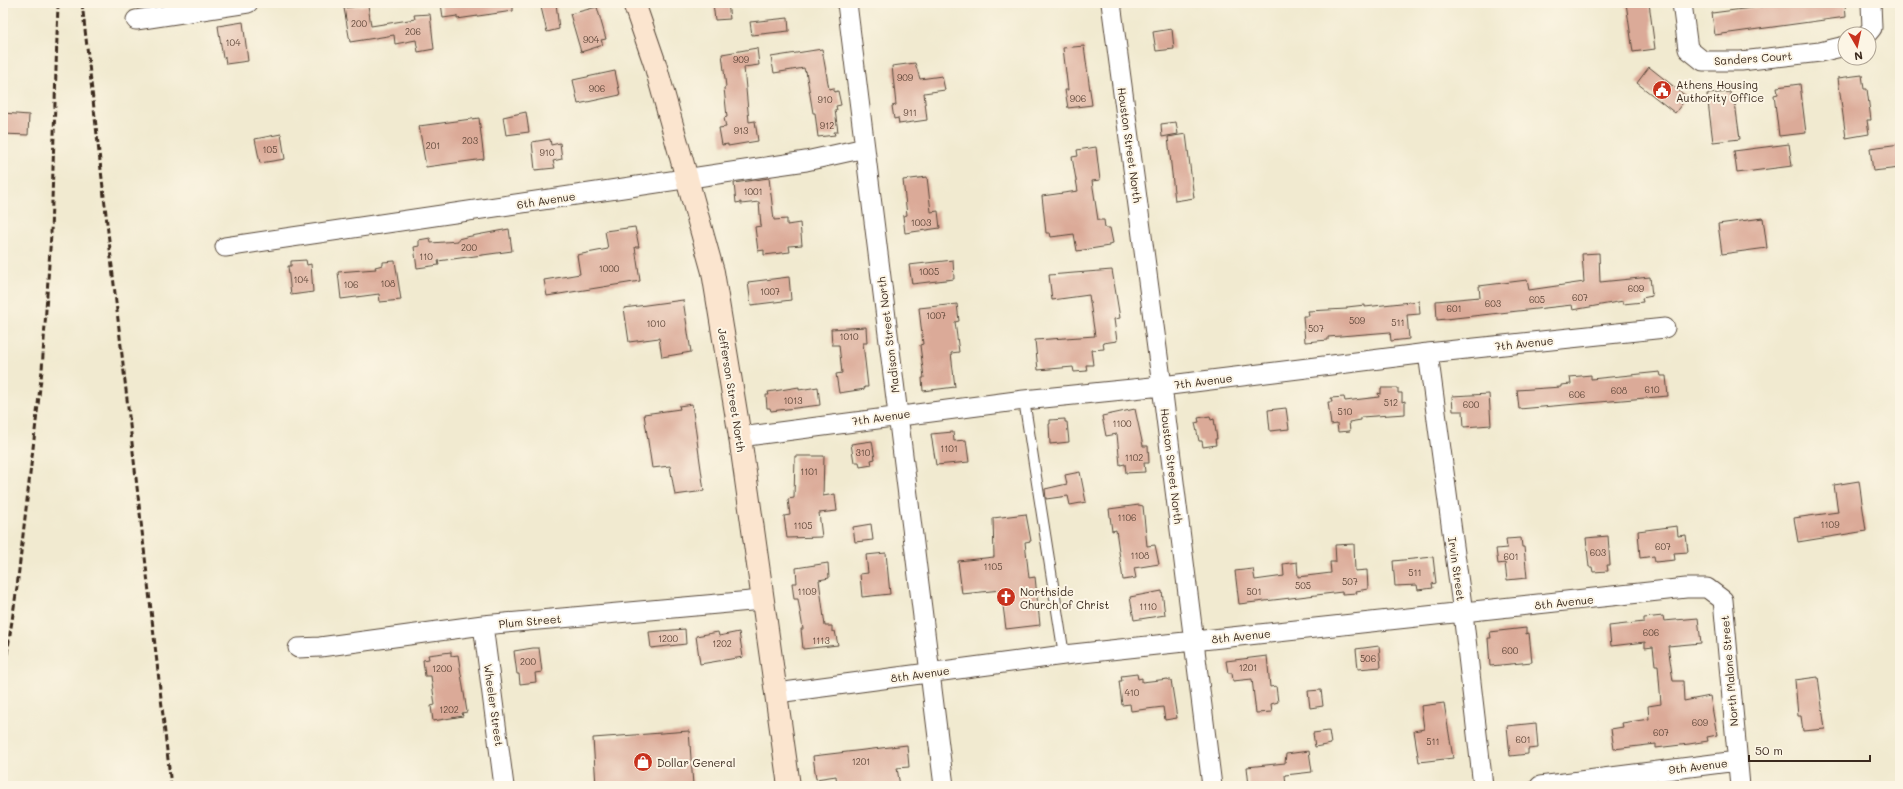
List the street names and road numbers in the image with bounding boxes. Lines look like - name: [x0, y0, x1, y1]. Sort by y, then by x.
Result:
- street label: Sanders Court: [1714, 48, 1793, 68]
- street label: Houston Street North: [1114, 86, 1146, 204]
- street label: 6th Avenue: [516, 188, 577, 212]
- street label: Madison Street North: [873, 276, 903, 394]
- street label: Jefferson Street North: [715, 327, 749, 453]
- street label: 7th Avenue: [1494, 332, 1554, 354]
- street label: 7th Avenue: [1173, 370, 1233, 392]
- street label: 7th Avenue: [851, 405, 911, 429]
- street label: Houston Street North: [1157, 407, 1187, 525]
- street label: Irvin Street: [1445, 536, 1469, 602]
- street label: 8th Avenue: [1534, 591, 1594, 613]
- street label: Plum Street: [498, 611, 562, 631]
- street label: North Malone Street: [1717, 615, 1741, 727]
- street label: 8th Avenue: [1211, 625, 1271, 647]
- street label: 8th Avenue: [890, 662, 951, 686]
- street label: Wheeler Street: [481, 663, 507, 747]
- street label: 9th Avenue: [1668, 755, 1728, 777]

